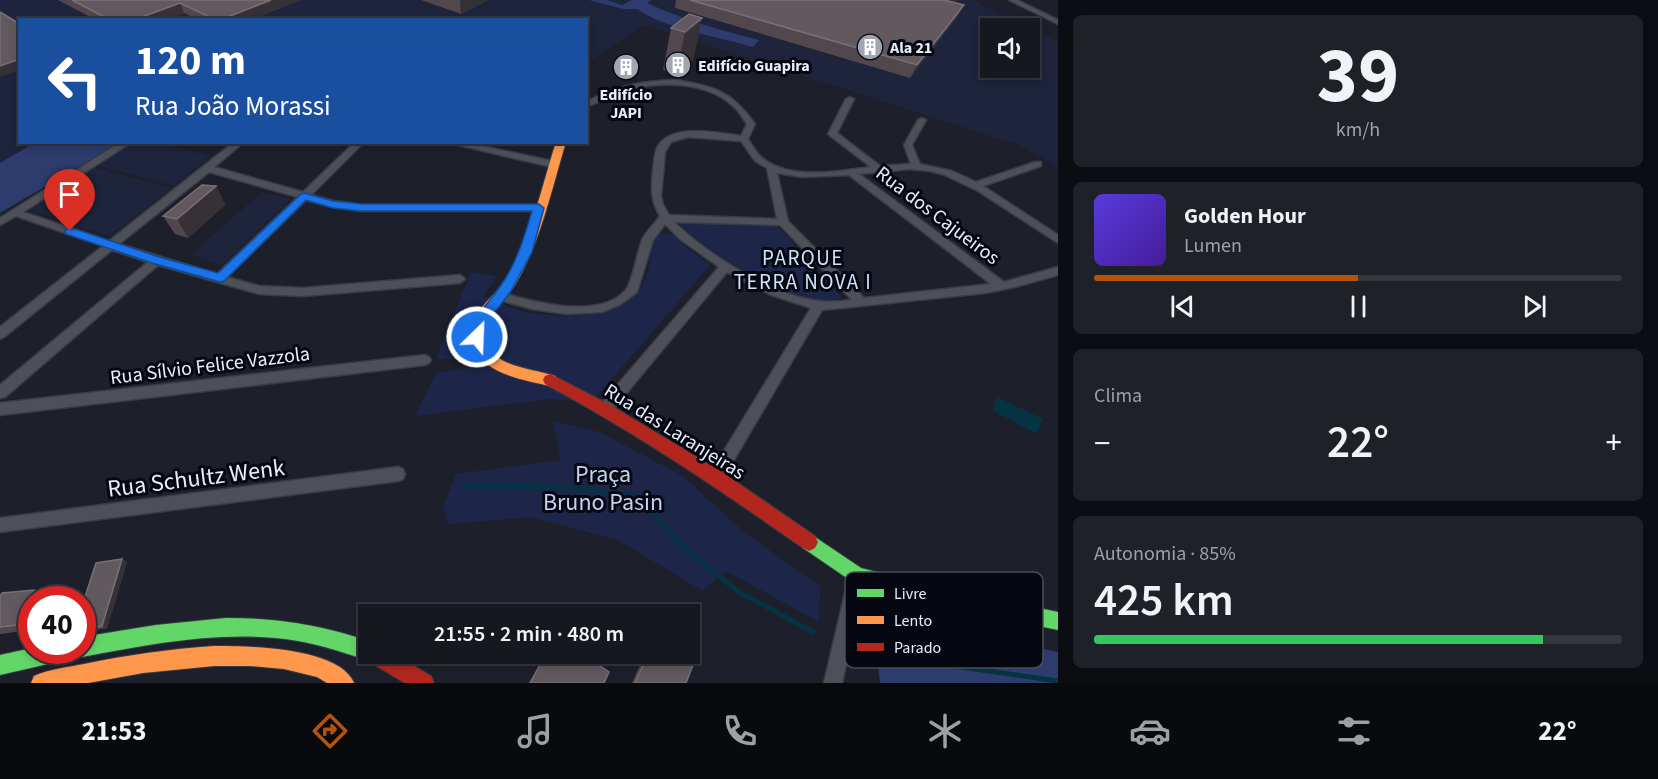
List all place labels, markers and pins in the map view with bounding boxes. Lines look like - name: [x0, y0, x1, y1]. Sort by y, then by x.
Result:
- building icon: Ala 21: [855, 32, 885, 62]
- place label: Ala 21: [889, 37, 932, 59]
- building icon: Edifício Guapira: [663, 50, 693, 80]
- building icon: Edifício JAPI: [611, 52, 641, 82]
- place label: Edifício Guapira: [698, 55, 810, 77]
- place label: Edifício JAPI: [600, 84, 653, 124]
- pin: [44, 169, 95, 231]

